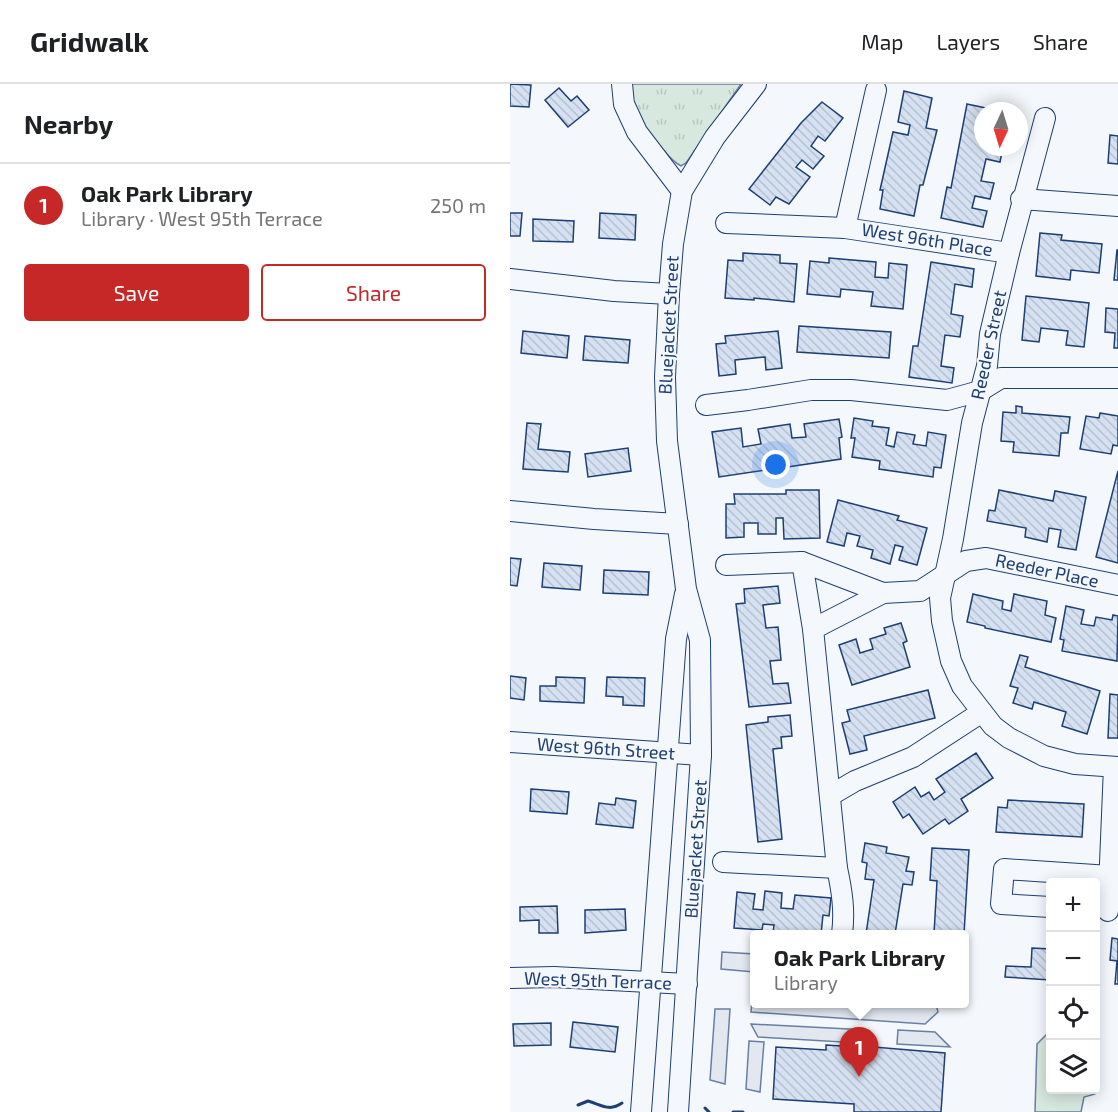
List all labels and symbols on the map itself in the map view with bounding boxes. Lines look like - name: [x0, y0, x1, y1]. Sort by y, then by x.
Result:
- north arrow: [974, 102, 1028, 156]
- street label: West 96th Place: [860, 218, 994, 260]
- street label: Bluejacket Street: [653, 255, 683, 395]
- street label: Reeder Street: [966, 288, 1010, 401]
- your location: [761, 450, 790, 479]
- street label: Reeder Place: [993, 548, 1101, 592]
- street label: West 96th Street: [536, 732, 676, 764]
- street label: Bluejacket Street: [679, 779, 711, 919]
- street label: West 95th Terrace: [524, 966, 672, 994]
- pin: 1: [840, 1028, 878, 1077]

